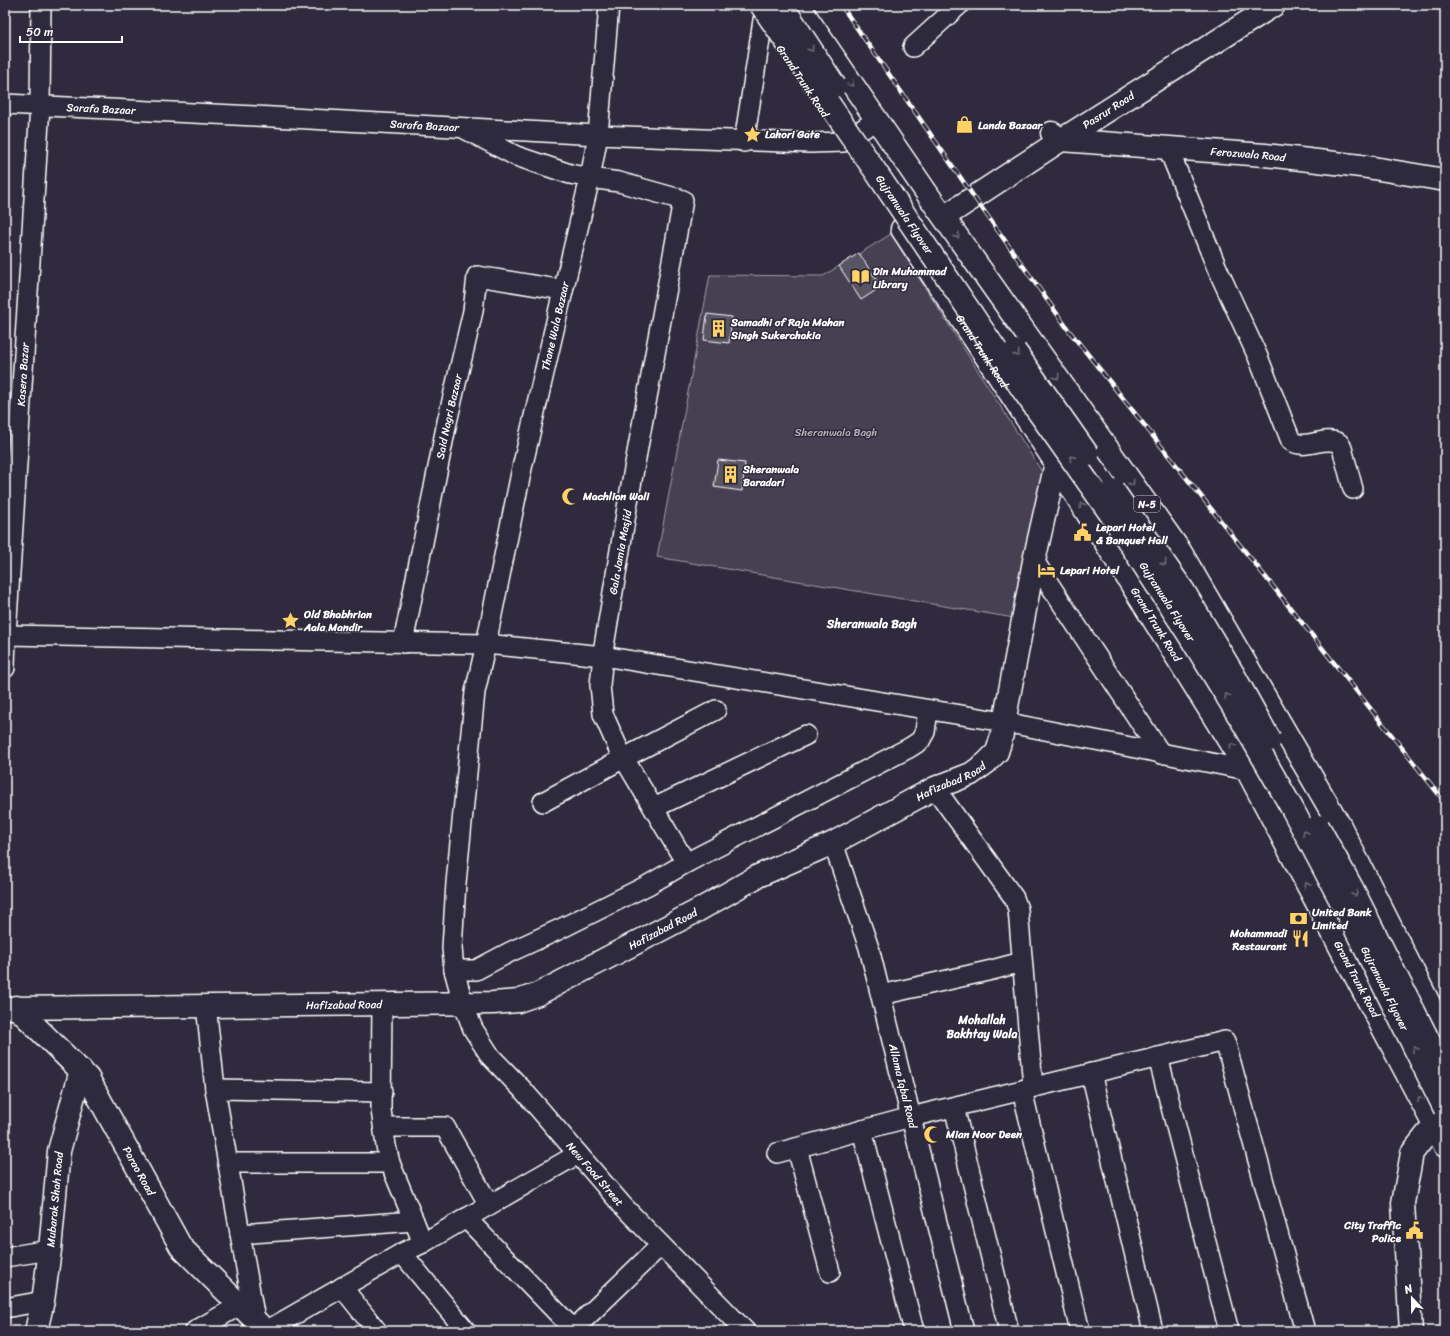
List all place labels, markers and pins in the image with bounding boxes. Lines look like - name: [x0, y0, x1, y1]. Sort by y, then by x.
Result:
- shop icon: Landa Bazaar: [955, 115, 975, 135]
- place label: Landa Bazaar: [978, 116, 1044, 135]
- place icon: Lahori Gate: [742, 124, 762, 144]
- place label: Lahori Gate: [765, 125, 820, 144]
- place label: Din Muhammad Library: [873, 262, 947, 294]
- library icon: Din Muhammad Library: [850, 267, 870, 287]
- place label: Samadhi of Raja Mahan Singh Sukerchakia: [730, 313, 845, 345]
- building icon: Samadhi of Raja Mahan Singh Sukerchakia: [708, 318, 728, 338]
- place label: Sheranwala Baradari: [742, 460, 800, 492]
- building icon: Sheranwala Baradari: [720, 465, 740, 485]
- mosque icon: Machlion Wali: [560, 486, 580, 506]
- place label: Machlion Wali: [582, 487, 650, 506]
- place label: Lepari Hotel & Banquet Hall: [1096, 518, 1169, 550]
- public building icon: Lepari Hotel & Banquet Hall: [1073, 523, 1093, 543]
- hotel icon: Lepari Hotel: [1037, 560, 1057, 580]
- place label: Lepari Hotel: [1060, 561, 1120, 580]
- place label: Old Bhabhrian Aala Mandir: [303, 605, 372, 637]
- place icon: Old Bhabhrian Aala Mandir: [281, 610, 301, 630]
- place label: United Bank Limited: [1312, 903, 1372, 935]
- bank icon: United Bank Limited: [1289, 908, 1309, 928]
- place label: Mohammadi Restaurant: [1229, 924, 1288, 956]
- restaurant icon: Mohammadi Restaurant: [1290, 929, 1310, 949]
- mosque icon: Mian Noor Deen: [923, 1124, 943, 1144]
- place label: Mian Noor Deen: [945, 1125, 1022, 1144]
- place label: City Traffic Police: [1343, 1216, 1402, 1248]
- public building icon: City Traffic Police: [1404, 1221, 1424, 1241]

